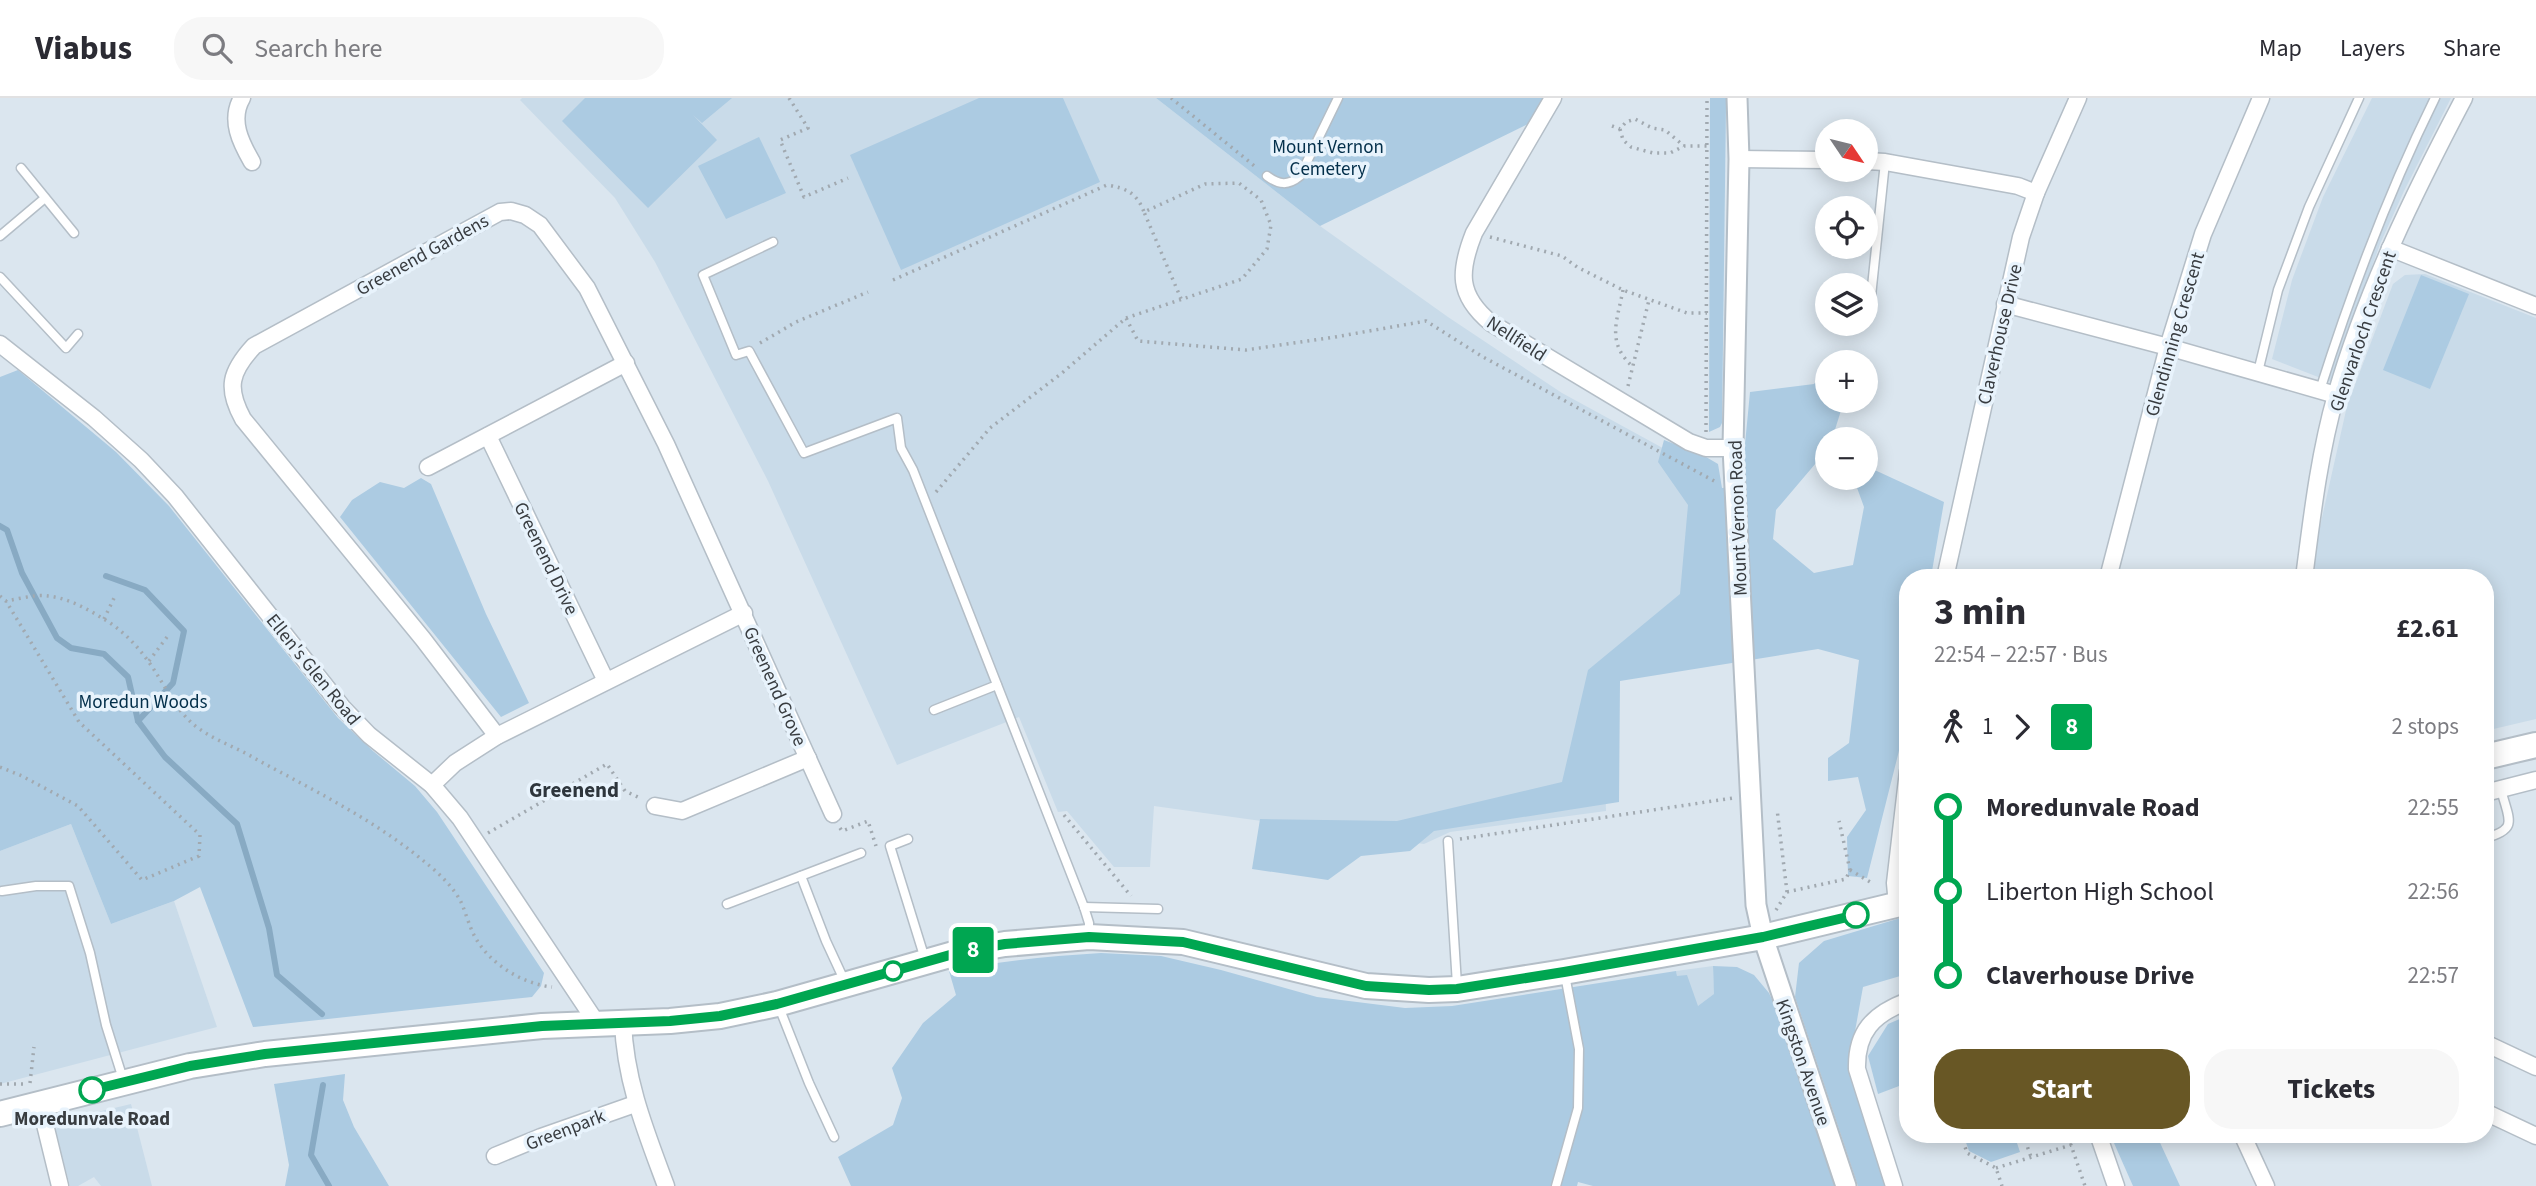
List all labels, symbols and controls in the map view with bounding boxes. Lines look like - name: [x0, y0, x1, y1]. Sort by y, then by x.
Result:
- search box: [174, 17, 664, 80]
- text: Viabus: [35, 25, 132, 72]
- icon: search: [198, 29, 236, 67]
- text: Search here: [254, 30, 382, 67]
- text: Map: [2259, 31, 2302, 66]
- text: Layers: [2340, 31, 2405, 66]
- text: Share: [2443, 31, 2501, 66]
- north arrow: [1815, 119, 1878, 182]
- map controls: [1815, 119, 1878, 490]
- park label: Mount Vernon Cemetery: [1272, 134, 1384, 183]
- button: locate: [1815, 196, 1878, 259]
- street label: Greenend Gardens: [352, 208, 494, 303]
- street label: Glenvarloch Crescent: [2323, 247, 2404, 415]
- street label: Glendinning Crescent: [2139, 248, 2212, 420]
- street label: Claverhouse Drive: [1971, 261, 2030, 407]
- button: layers: [1815, 273, 1878, 336]
- street label: Nellfield: [1481, 310, 1551, 369]
- button: +: [1815, 350, 1878, 413]
- button: −: [1815, 427, 1878, 490]
- street label: Mount Vernon Road: [1722, 439, 1755, 596]
- street label: Greenend Drive: [507, 498, 585, 620]
- text: 3 min: [1934, 585, 2026, 639]
- street label: Ellen's Glen Road: [259, 608, 366, 732]
- text: £2.61: [2396, 610, 2459, 647]
- street label: Greenend Grove: [736, 623, 813, 751]
- text: 22:54 – 22:57 · Bus: [1934, 638, 2108, 671]
- park label: Moredun Woods: [78, 689, 208, 716]
- icon: walk: [1934, 708, 1972, 746]
- icon: forward: [2003, 708, 2041, 746]
- text: 8: [2065, 709, 2078, 744]
- text: 1: [1982, 710, 1993, 743]
- text: 2 stops: [2392, 710, 2459, 743]
- district label: Greenend: [529, 775, 619, 805]
- text: Moredunvale Road: [1986, 789, 2200, 826]
- text: 22:55: [2408, 791, 2459, 824]
- text: Liberton High School: [1986, 873, 2214, 910]
- text: 22:56: [2408, 875, 2459, 908]
- unlabelled marker: [1843, 902, 1869, 928]
- line badge: 8: [950, 927, 996, 973]
- text: 8: [967, 932, 979, 967]
- text: Claverhouse Drive: [1986, 957, 2195, 994]
- text: 22:57: [2408, 959, 2459, 992]
- unlabelled marker: [883, 961, 903, 981]
- street label: Kingston Avenue: [1768, 995, 1837, 1129]
- button: Start: [1934, 1049, 2190, 1129]
- button: Tickets: [2204, 1049, 2459, 1129]
- marker: Moredunvale Road: [79, 1077, 105, 1103]
- street label: Greenpark: [522, 1103, 610, 1158]
- place label: Moredunvale Road: [14, 1106, 170, 1133]

